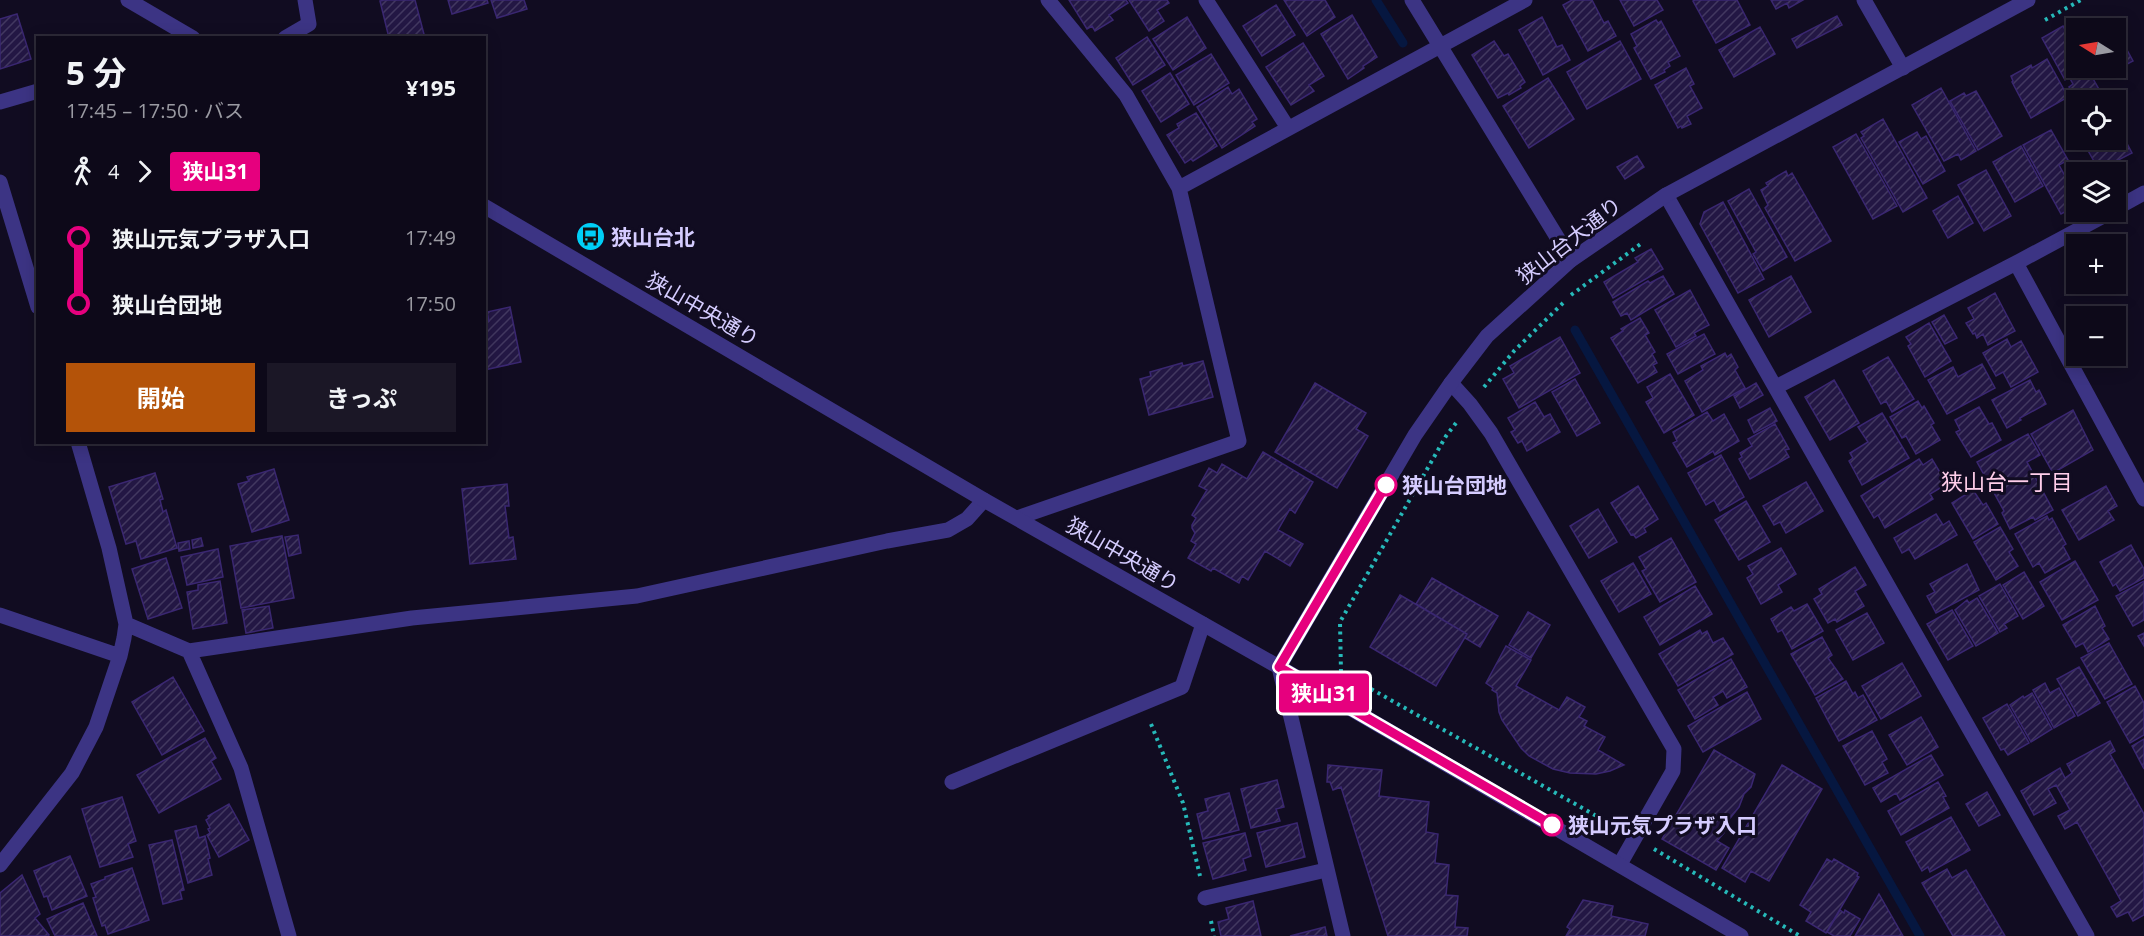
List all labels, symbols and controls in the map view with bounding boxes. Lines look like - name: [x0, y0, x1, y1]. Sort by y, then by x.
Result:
- north arrow: [2066, 18, 2126, 78]
- map controls: [2066, 18, 2126, 366]
- text: 5 分: [66, 50, 126, 95]
- text: ¥195: [406, 72, 456, 102]
- button: locate: [2066, 90, 2126, 150]
- text: 17:45 – 17:50 · バス: [66, 97, 244, 124]
- icon: walk: [66, 155, 99, 188]
- icon: forward: [128, 155, 161, 188]
- text: 狭山31: [182, 157, 248, 185]
- text: 4: [108, 158, 119, 185]
- button: layers: [2066, 162, 2126, 222]
- street label: 狭山台大通り: [1511, 190, 1627, 290]
- bus stop icon: 狭山台北: [574, 221, 606, 253]
- text: 狭山元気プラザ入口: [112, 223, 310, 253]
- place label: 狭山台北: [611, 223, 695, 251]
- text: 17:49: [405, 224, 456, 251]
- button: +: [2066, 234, 2126, 294]
- street label: 狭山中央通り: [641, 265, 765, 353]
- text: 狭山台団地: [112, 289, 222, 319]
- text: 17:50: [405, 290, 456, 317]
- button: −: [2066, 306, 2126, 366]
- button: 開始: [66, 363, 255, 432]
- button: きっぷ: [267, 363, 456, 432]
- district label: 狭山台一丁目: [1941, 466, 2073, 496]
- place label: 狭山台団地: [1402, 471, 1507, 499]
- marker: 狭山台団地: [1375, 474, 1397, 496]
- street label: 狭山中央通り: [1061, 510, 1185, 598]
- line badge: 狭山31: [1282, 674, 1366, 712]
- text: 狭山31: [1291, 679, 1357, 707]
- place label: 狭山元気プラザ入口: [1568, 811, 1757, 839]
- marker: 狭山元気プラザ入口: [1541, 814, 1563, 836]

